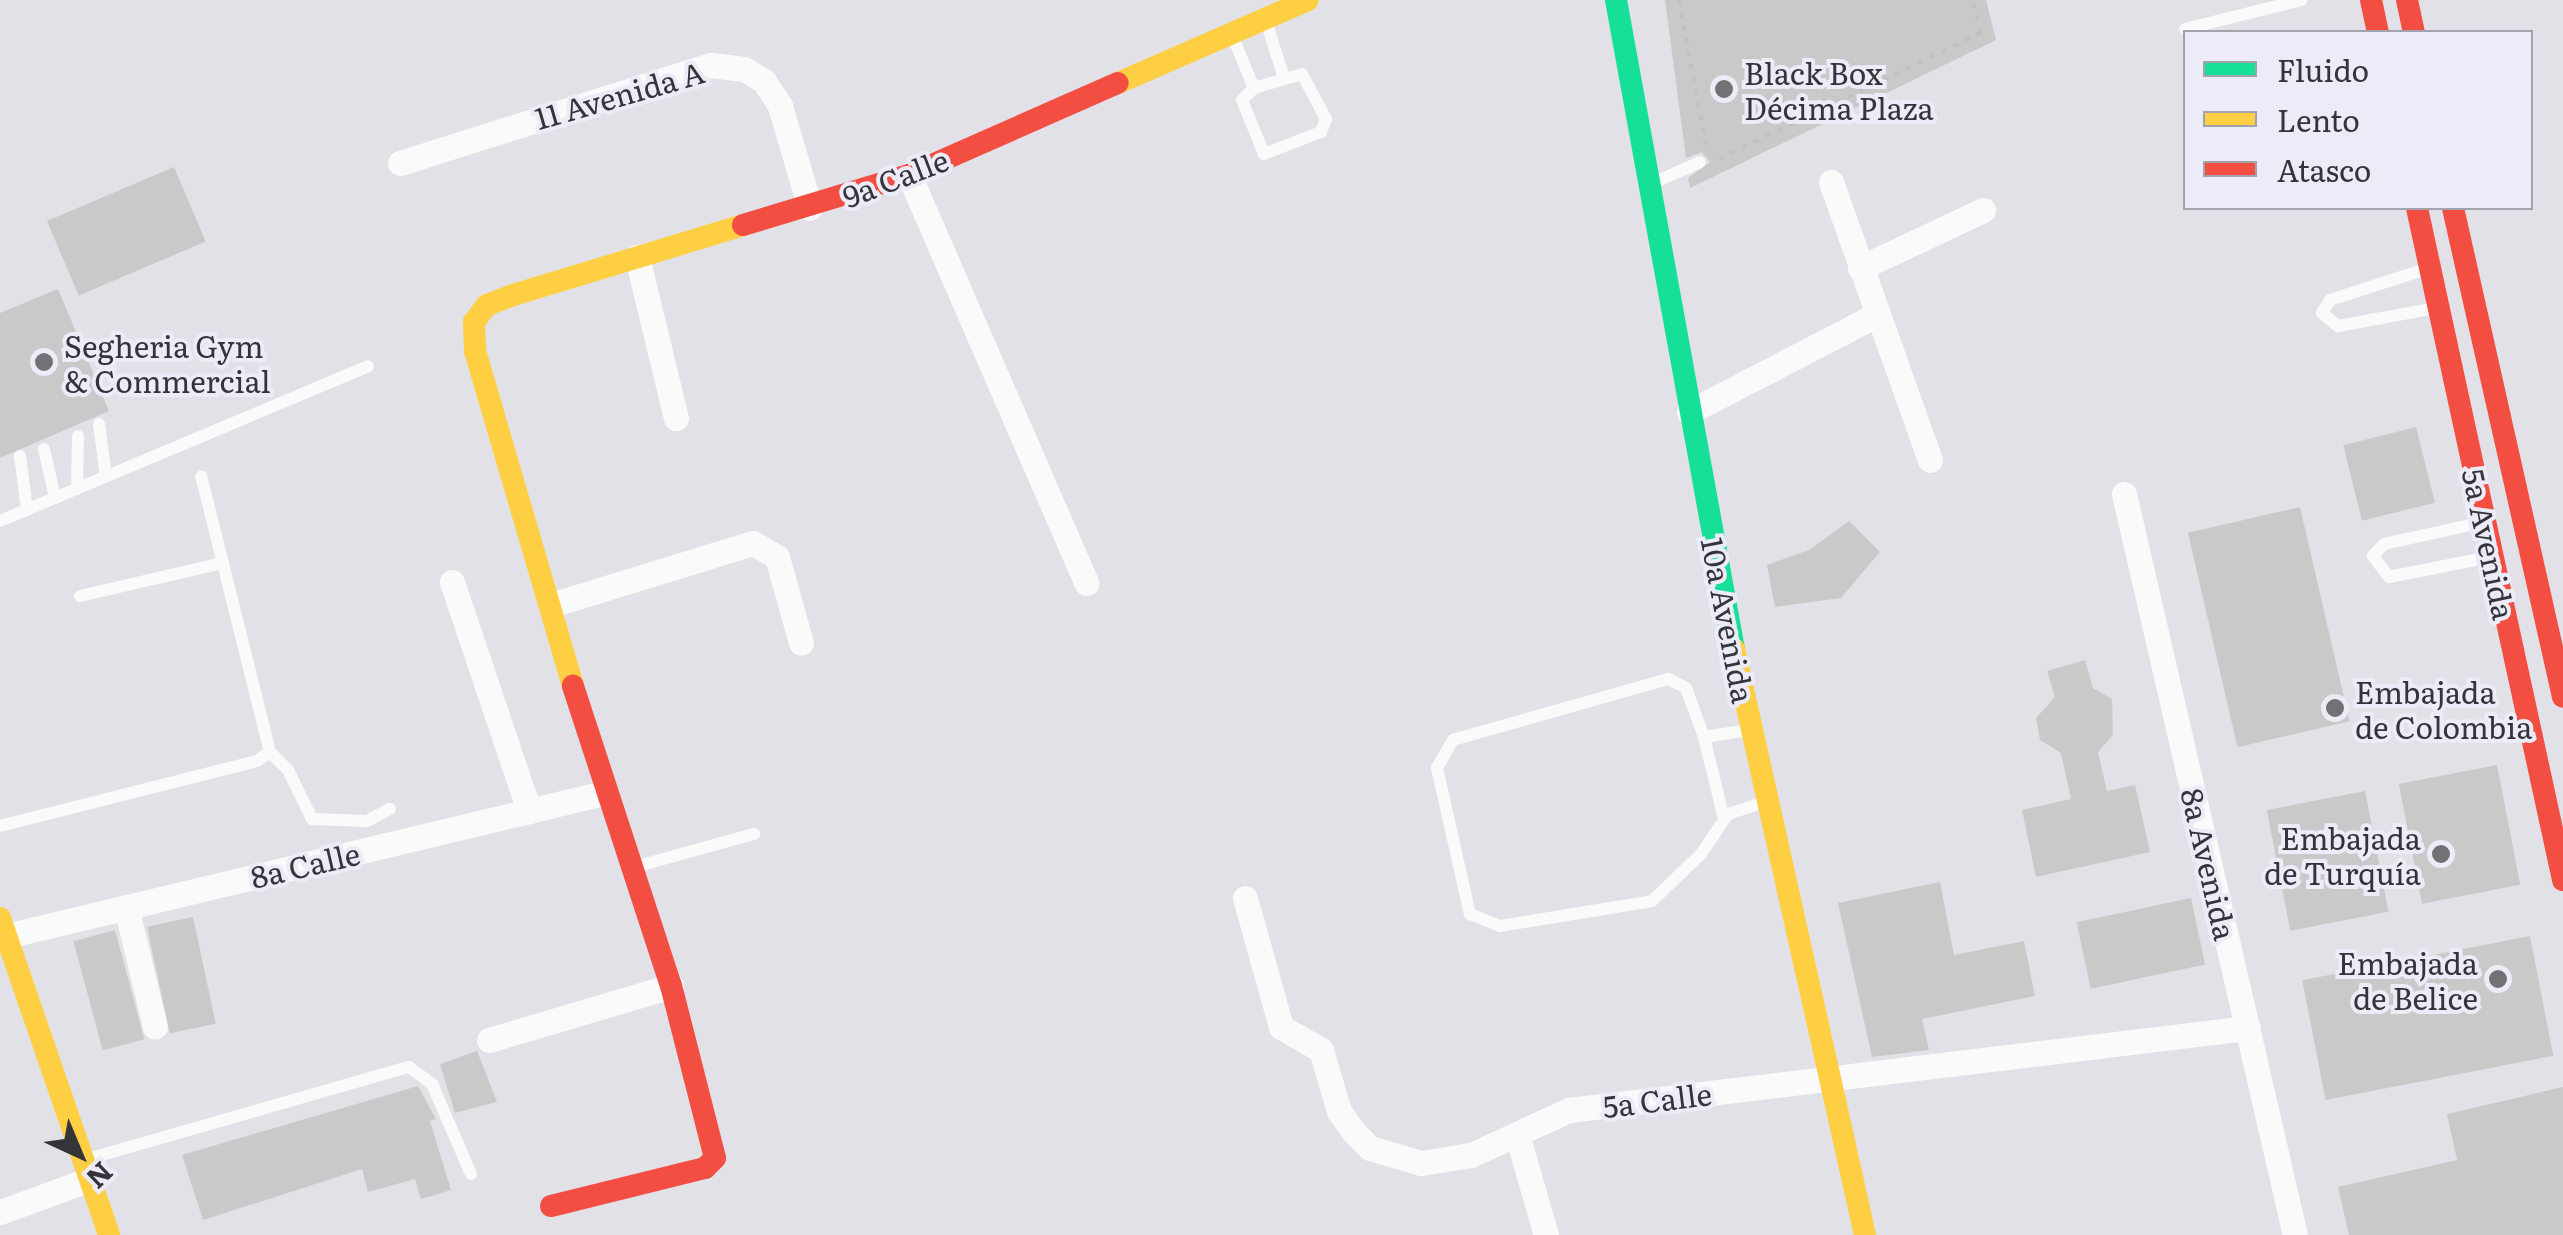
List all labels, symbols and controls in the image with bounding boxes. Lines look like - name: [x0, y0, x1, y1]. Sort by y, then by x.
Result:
- legend: [2183, 30, 2533, 210]
- text: Fluido: [2277, 47, 2369, 91]
- street label: 11 Avenida A: [530, 53, 708, 135]
- place label: Black Box Décima Plaza: [1744, 54, 1934, 124]
- marker: Black Box Décima Plaza: [1713, 78, 1735, 100]
- text: Lento: [2277, 97, 2360, 141]
- street label: 9a Calle: [837, 140, 953, 214]
- text: Atasco: [2277, 147, 2371, 191]
- place label: Segheria Gym & Commercial: [64, 327, 271, 398]
- marker: Segheria Gym & Commercial: [33, 351, 55, 373]
- street label: 5a Avenida: [2456, 465, 2524, 623]
- street label: 10a Avenida: [1695, 534, 1763, 706]
- place label: Embajada de Colombia: [2355, 673, 2532, 744]
- marker: Embajada de Colombia: [2324, 697, 2346, 719]
- street label: 8a Avenida: [2175, 785, 2245, 943]
- place label: Embajada de Turquía: [2264, 819, 2421, 890]
- street label: 8a Calle: [247, 834, 363, 894]
- marker: Embajada de Turquía: [2430, 843, 2452, 865]
- place label: Embajada de Belice: [2337, 944, 2478, 1014]
- marker: Embajada de Belice: [2487, 968, 2509, 990]
- street label: 5a Calle: [1600, 1074, 1714, 1124]
- north arrow: [30, 1105, 130, 1205]
- text: N: [78, 1153, 124, 1200]

